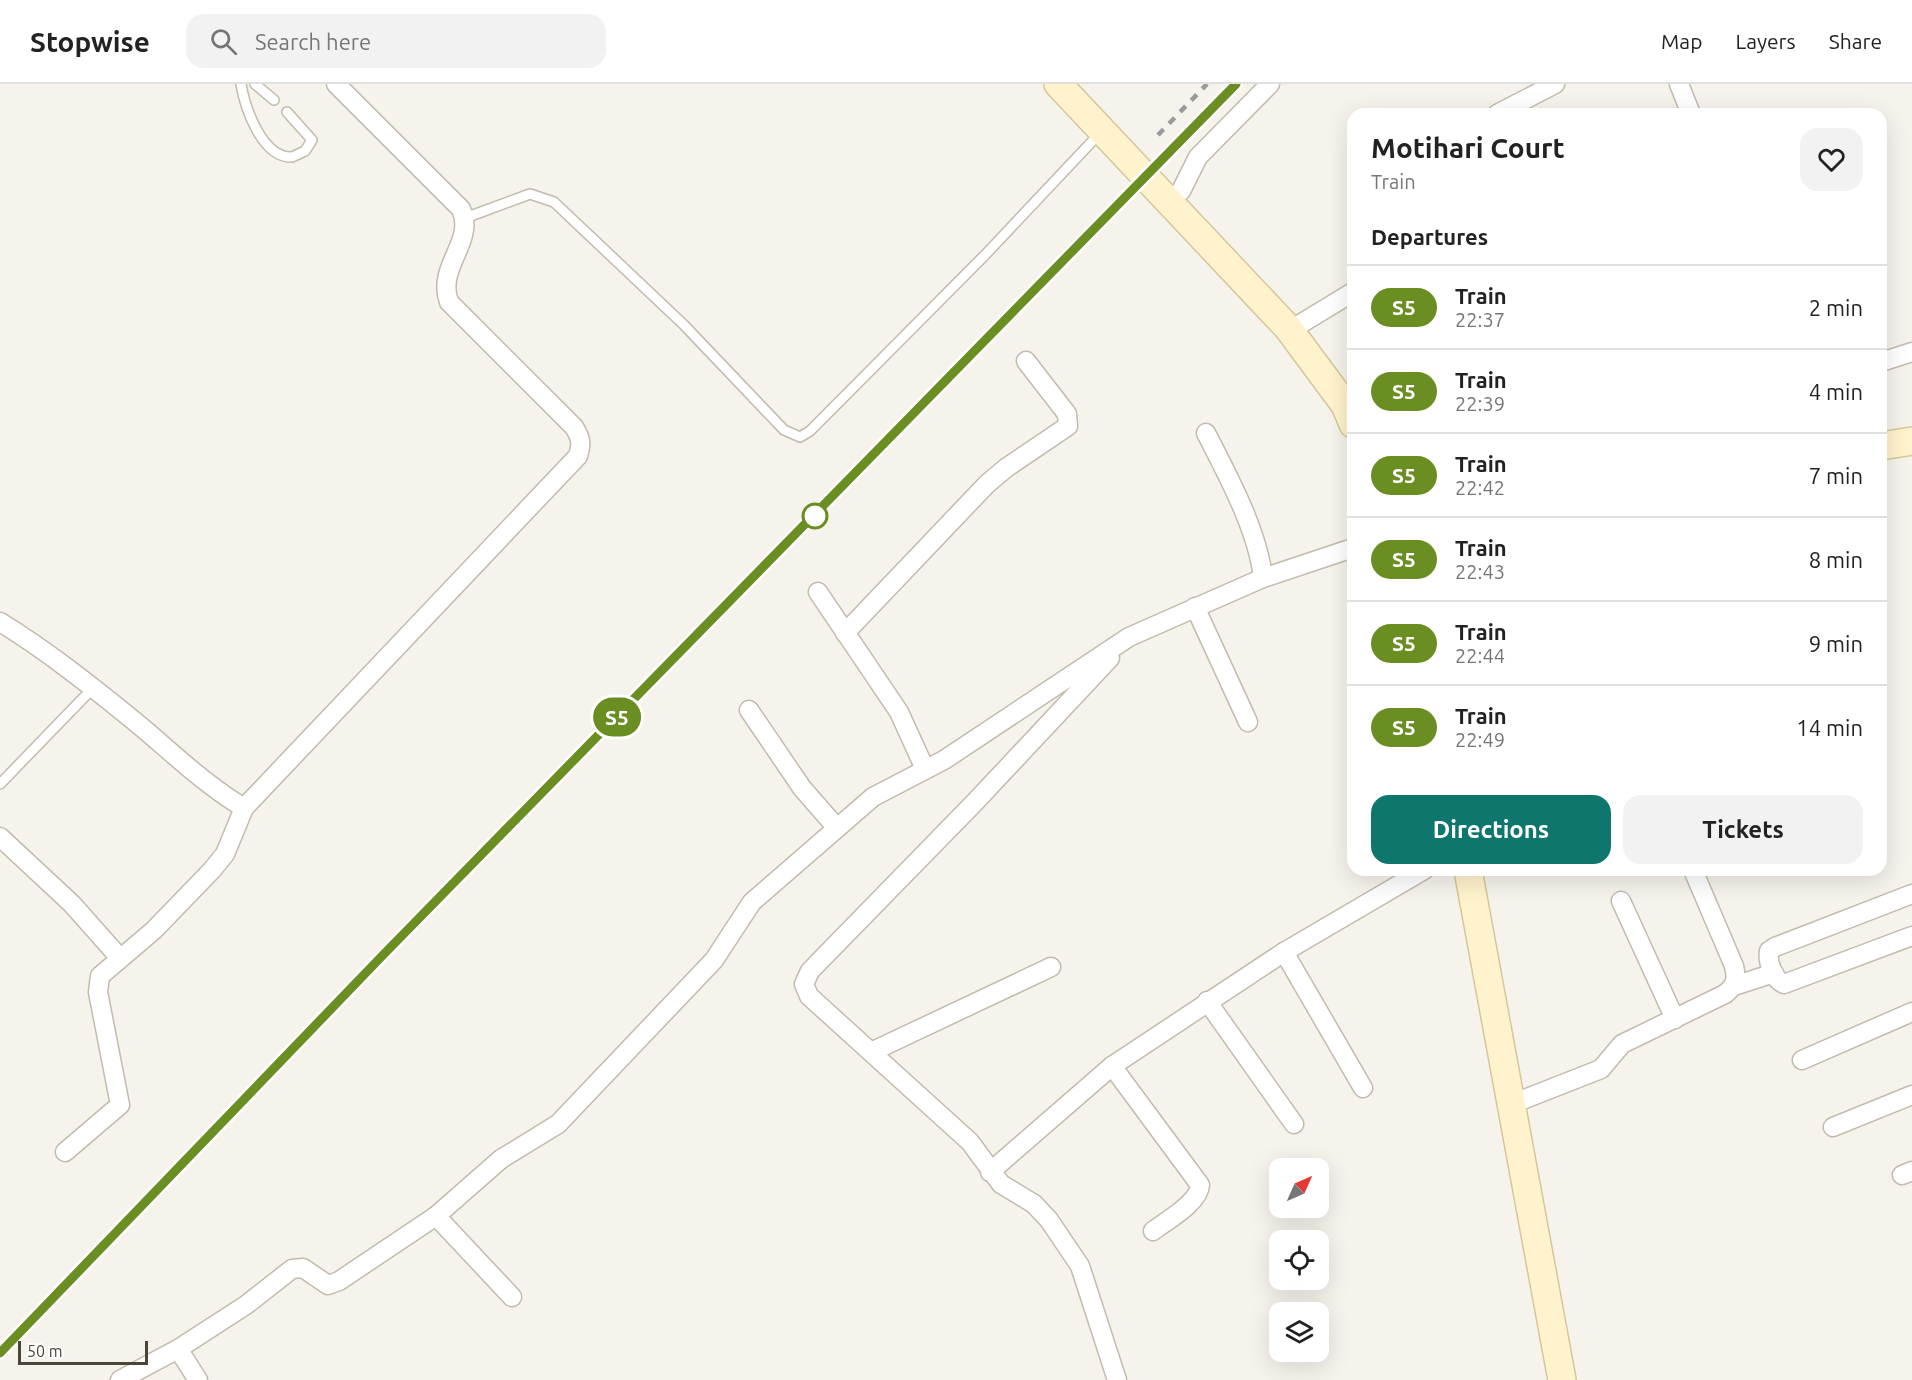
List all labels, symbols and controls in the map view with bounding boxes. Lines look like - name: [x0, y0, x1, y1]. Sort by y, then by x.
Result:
- search box: [186, 14, 606, 68]
- icon: search: [207, 25, 240, 58]
- text: Stopwise: [30, 26, 150, 57]
- text: Search here: [255, 29, 371, 54]
- text: Map: [1661, 29, 1702, 53]
- text: Layers: [1735, 29, 1796, 53]
- text: Share: [1829, 29, 1882, 53]
- button: heart: [1800, 128, 1863, 191]
- text: Motihari Court: [1371, 132, 1565, 163]
- text: Train: [1371, 170, 1416, 193]
- text: Departures: [1371, 224, 1488, 249]
- text: Train: [1455, 283, 1507, 308]
- text: S5: [1392, 295, 1416, 319]
- text: 2 min: [1809, 295, 1863, 320]
- text: 22:37: [1455, 308, 1505, 331]
- text: Train: [1455, 367, 1507, 392]
- text: S5: [1392, 379, 1416, 403]
- text: 4 min: [1809, 379, 1863, 404]
- text: 22:39: [1455, 392, 1505, 415]
- text: Train: [1455, 451, 1507, 476]
- text: S5: [1392, 463, 1416, 487]
- text: 7 min: [1809, 463, 1863, 488]
- text: 22:42: [1455, 476, 1505, 499]
- unlabelled marker: [802, 503, 828, 529]
- text: Train: [1455, 535, 1507, 560]
- text: S5: [1392, 547, 1416, 571]
- text: 8 min: [1809, 547, 1863, 572]
- text: 22:43: [1455, 560, 1505, 583]
- text: Train: [1455, 619, 1507, 644]
- text: S5: [1392, 631, 1416, 655]
- text: 9 min: [1809, 631, 1863, 656]
- text: 22:44: [1455, 644, 1505, 667]
- line badge: S5: [590, 698, 644, 736]
- text: Train: [1455, 703, 1507, 728]
- text: S5: [605, 705, 629, 729]
- text: S5: [1392, 715, 1416, 739]
- text: 14 min: [1796, 715, 1863, 740]
- text: 22:49: [1455, 728, 1505, 751]
- button: Directions: [1371, 795, 1611, 864]
- button: Tickets: [1623, 795, 1863, 864]
- north arrow: [1269, 1158, 1329, 1218]
- map controls: [1269, 1158, 1329, 1362]
- button: locate: [1269, 1230, 1329, 1290]
- button: layers: [1269, 1302, 1329, 1362]
- scale bar: [18, 1338, 148, 1366]
- text: 50 m: [27, 1342, 63, 1360]

